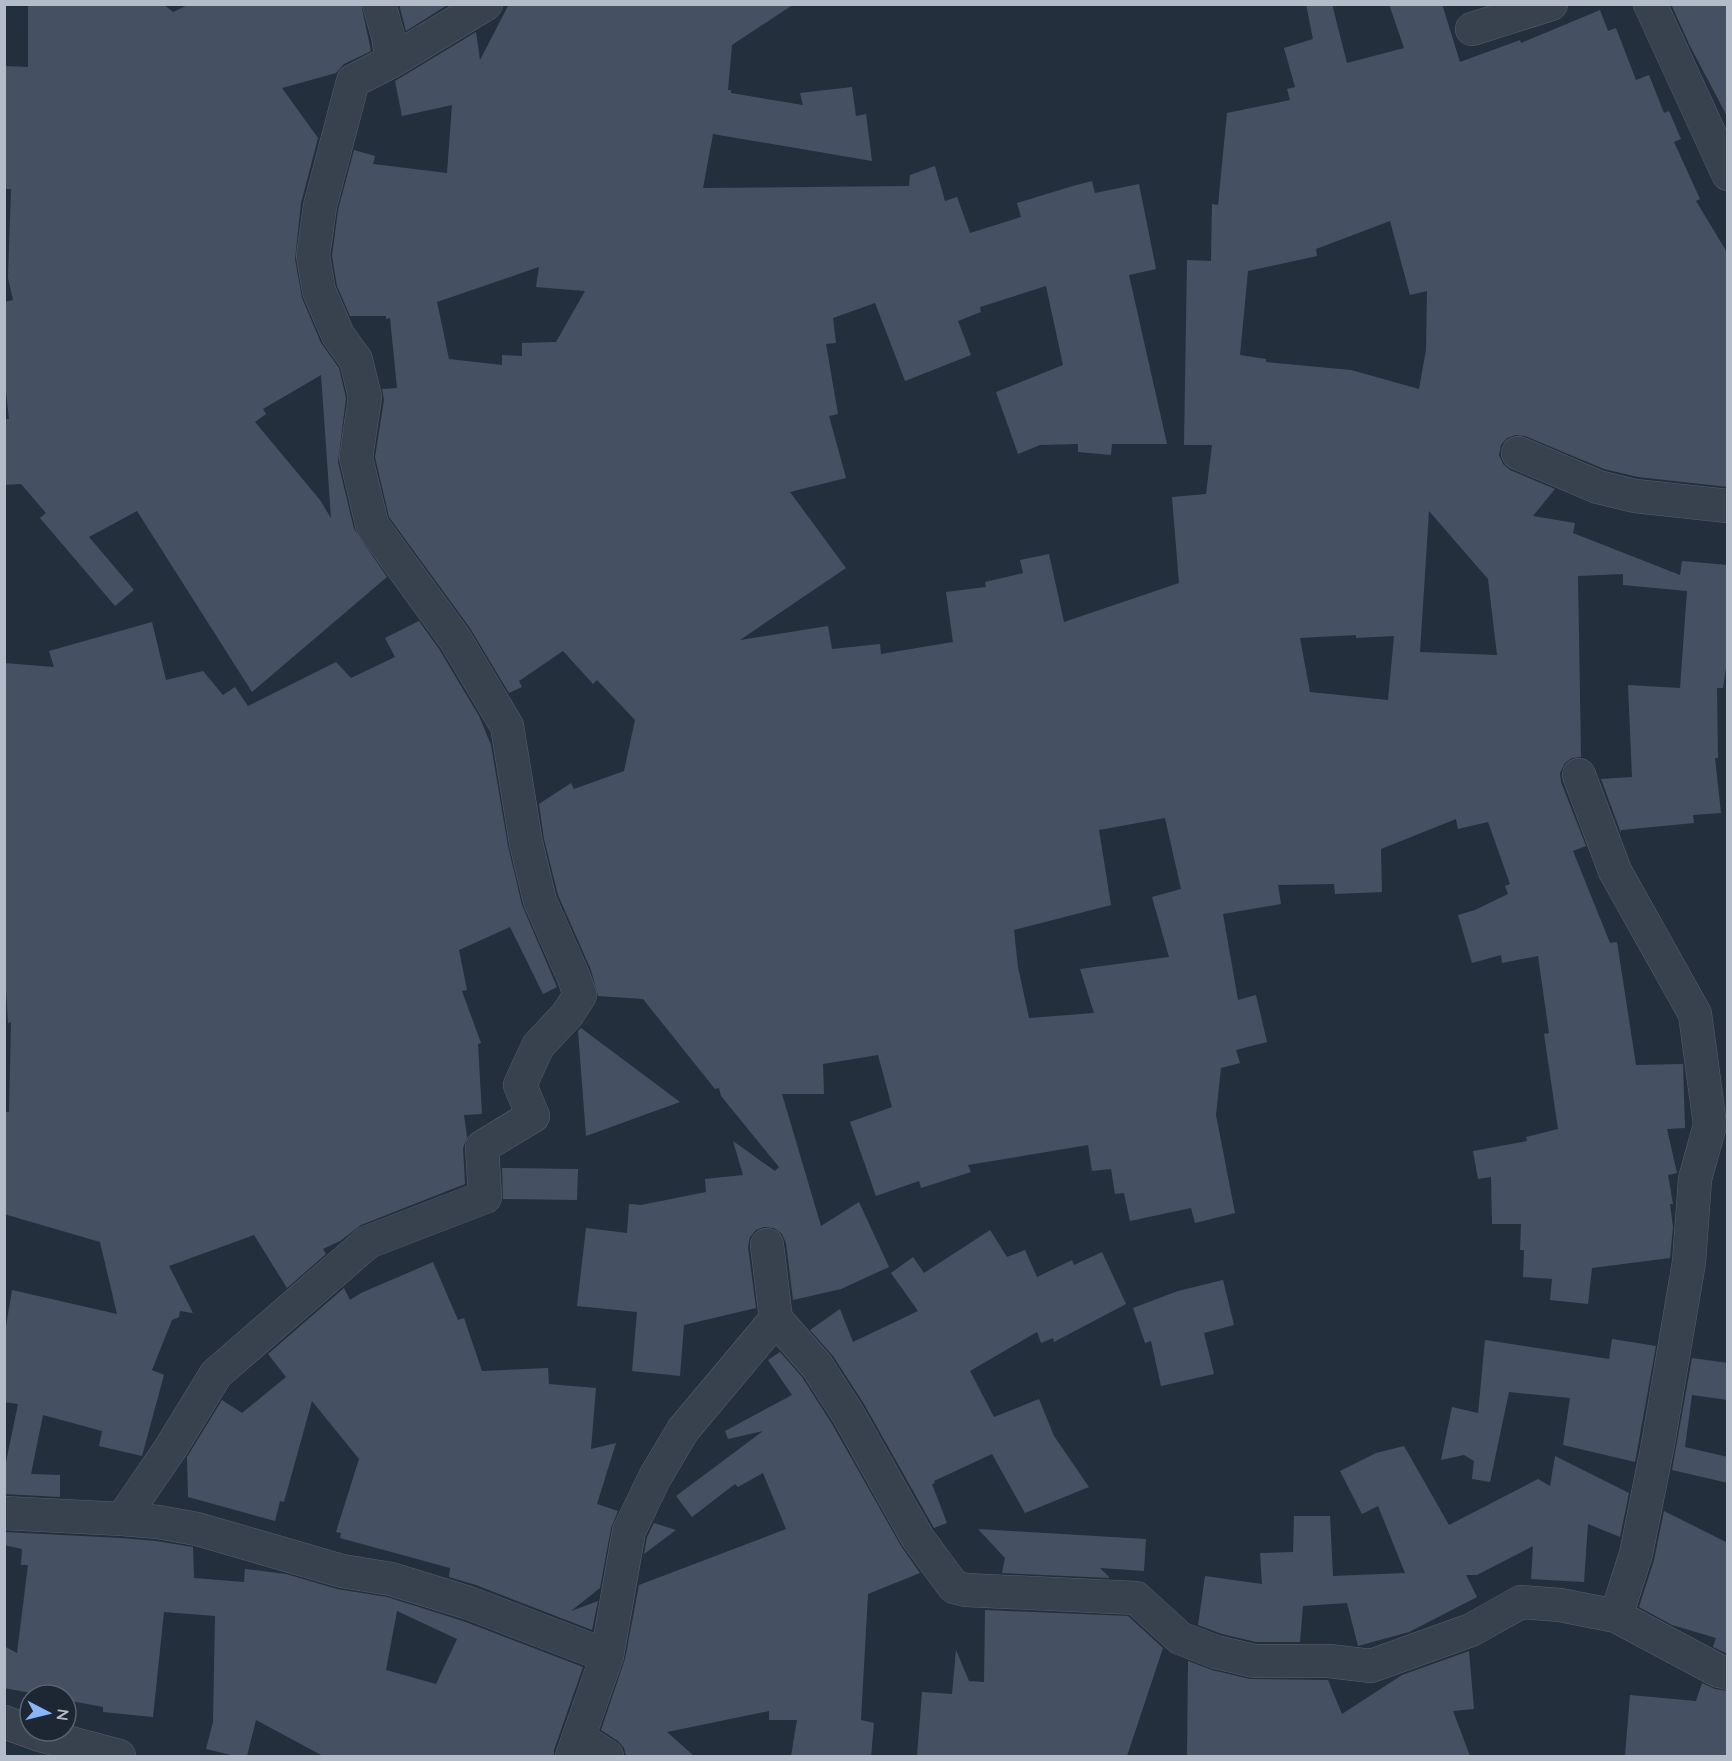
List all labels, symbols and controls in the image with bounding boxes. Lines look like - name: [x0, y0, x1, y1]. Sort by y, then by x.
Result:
- north arrow: [18, 1683, 78, 1743]
- text: N: [52, 1708, 74, 1722]

